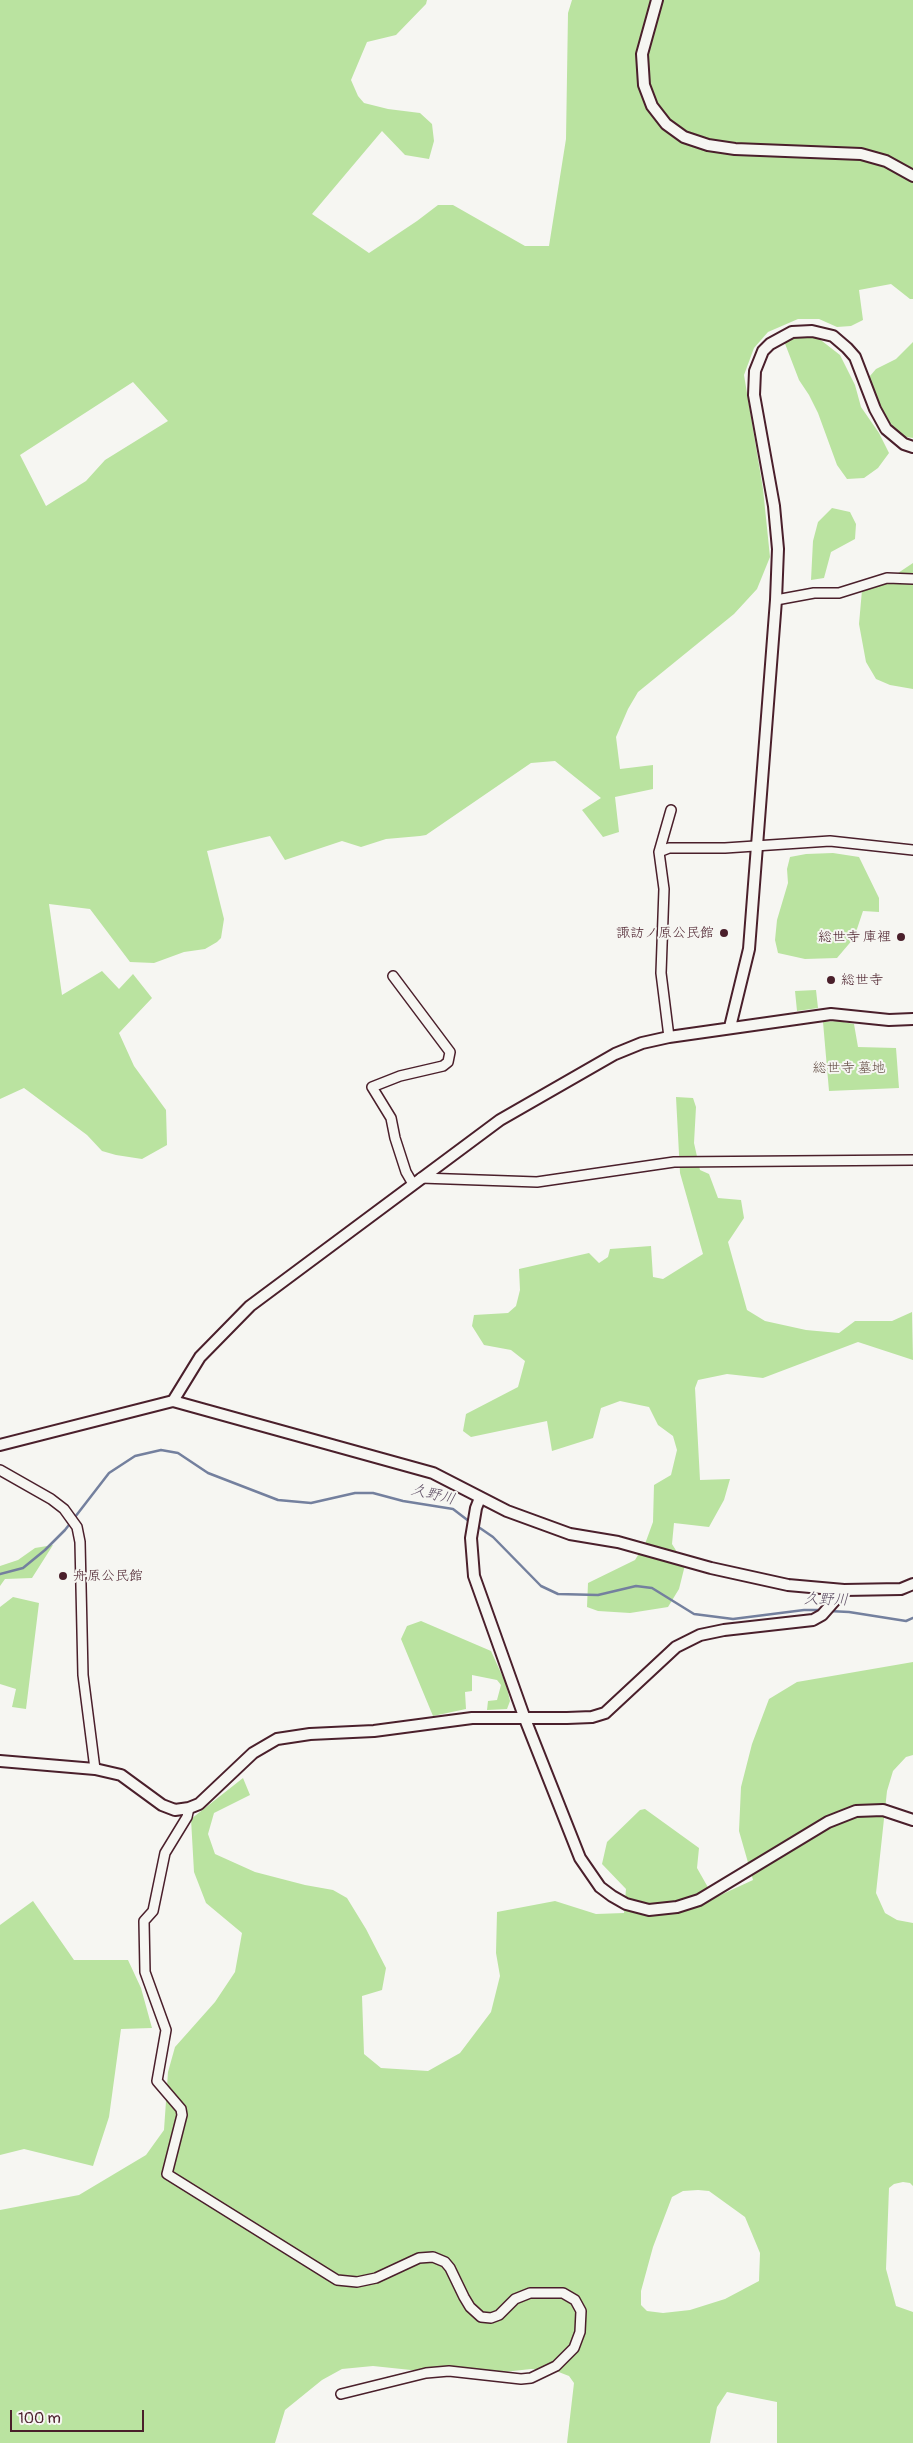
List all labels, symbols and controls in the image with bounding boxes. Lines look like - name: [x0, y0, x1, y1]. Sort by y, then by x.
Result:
- place label: 諏訪ノ原公民館: [616, 925, 714, 941]
- marker: 諏訪ノ原公民館: [718, 927, 730, 939]
- place label: 総世寺 庫裡: [818, 929, 891, 945]
- marker: 総世寺 庫裡: [895, 931, 907, 943]
- place label: 総世寺: [841, 972, 883, 988]
- marker: 総世寺: [825, 974, 837, 986]
- park label: 総世寺 墓地: [812, 1060, 886, 1076]
- water label: 久野川: [409, 1481, 457, 1509]
- place label: 舟原公民館: [73, 1568, 143, 1584]
- marker: 舟原公民館: [57, 1570, 69, 1582]
- water label: 久野川: [803, 1590, 849, 1610]
- scale bar: [12, 2400, 146, 2432]
- text: 100 m: [18, 2409, 61, 2428]

